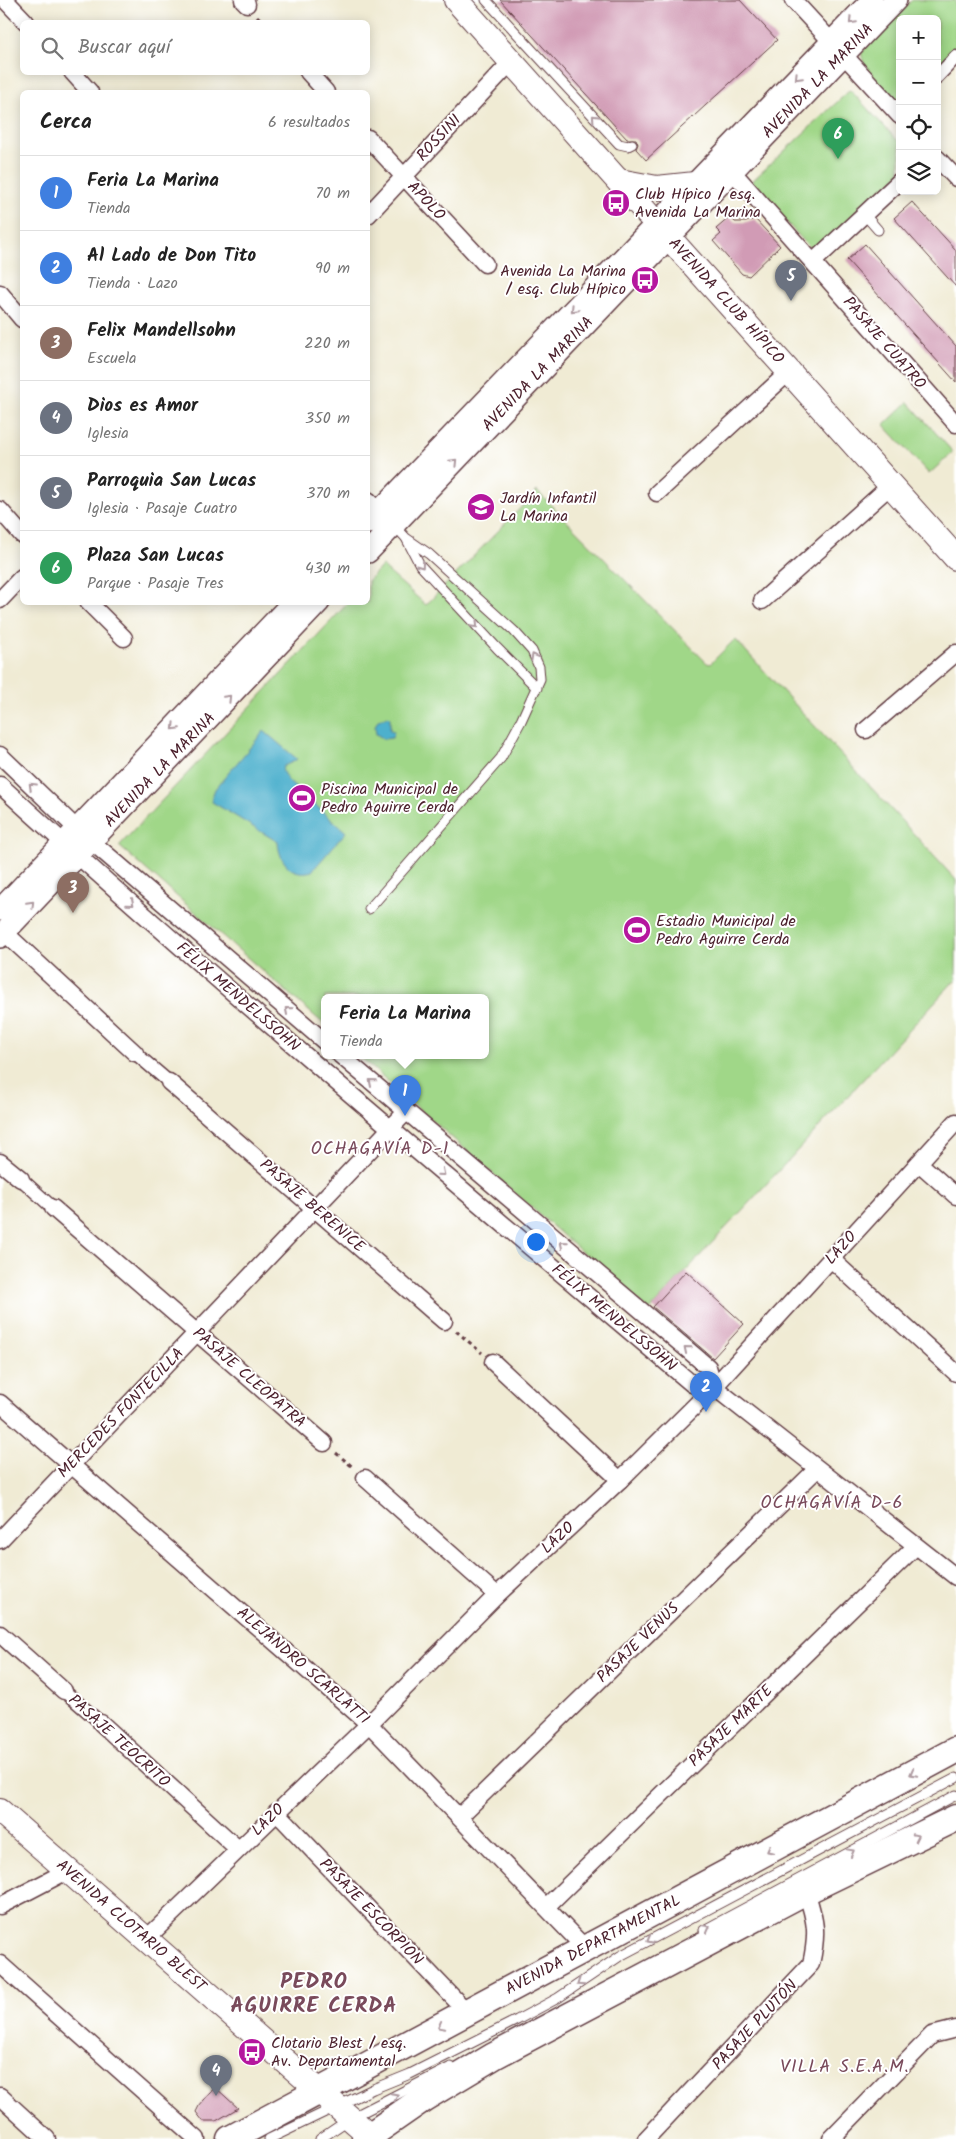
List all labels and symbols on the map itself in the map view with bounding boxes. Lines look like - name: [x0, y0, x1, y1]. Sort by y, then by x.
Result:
- one-way arrow: [849, 15, 858, 24]
- street label: AVENIDA LA MARINA: [756, 17, 880, 144]
- one-way arrow: [795, 71, 804, 80]
- street label: ROSSINI: [410, 109, 468, 167]
- one-way arrow: [592, 114, 601, 123]
- pin: 6: [822, 118, 854, 159]
- street label: APOLO: [401, 175, 451, 227]
- place label: Club Hípico / esq. Avenida La Marina: [635, 182, 761, 225]
- bus stop icon: Club Hípico / esq. Avenida La Marina: [601, 188, 631, 218]
- street label: AVENIDA CLUB HÍPICO: [662, 232, 790, 370]
- place label: Avenida La Marina / esq. Club Hípico: [500, 259, 626, 302]
- pin: 5: [775, 260, 807, 301]
- bus stop icon: Avenida La Marina / esq. Club Hípico: [630, 265, 660, 295]
- street label: PASAJE CUATRO: [836, 291, 932, 395]
- one-way arrow: [571, 304, 580, 313]
- street label: AVENIDA LA MARINA: [476, 310, 600, 437]
- one-way arrow: [448, 459, 457, 468]
- place label: Jardín Infantil La Marina: [500, 486, 597, 529]
- school or university icon: Jardín Infantil La Marina: [466, 492, 496, 522]
- one-way arrow: [415, 559, 424, 569]
- one-way arrow: [469, 619, 478, 628]
- one-way arrow: [531, 653, 541, 662]
- one-way arrow: [222, 695, 231, 704]
- street label: AVENIDA LA MARINA: [98, 706, 222, 833]
- one-way arrow: [171, 721, 180, 730]
- place label: Piscina Municipal de Pedro Aguirre Cerda: [321, 777, 458, 820]
- one-way arrow: [29, 783, 38, 792]
- sports icon: Piscina Municipal de Pedro Aguirre Cerda: [287, 783, 317, 813]
- pin: 3: [57, 872, 89, 913]
- one-way arrow: [125, 898, 134, 907]
- one-way arrow: [25, 901, 34, 910]
- place label: Estadio Municipal de Pedro Aguirre Cerda: [656, 909, 796, 952]
- sports icon: Estadio Municipal de Pedro Aguirre Cerda: [622, 915, 652, 945]
- street label: FÉLIX MENDELSSOHN: [170, 936, 306, 1058]
- one-way arrow: [285, 1007, 294, 1016]
- pin: 1: [389, 1075, 421, 1116]
- one-way arrow: [369, 1079, 378, 1088]
- district label: OCHAGAVÍA D-1: [311, 1135, 449, 1164]
- street label: PASAJE BERENICE: [254, 1153, 371, 1259]
- one-way arrow: [436, 1167, 445, 1176]
- street label: LAZO: [819, 1225, 863, 1271]
- your location: [523, 1229, 549, 1255]
- one-way arrow: [559, 1240, 568, 1249]
- street label: FÉLIX MENDELSSOHN: [546, 1258, 682, 1378]
- street label: PASAJE CLEOPATRA: [187, 1322, 312, 1435]
- street label: MERCEDES FONTECILLA: [52, 1342, 190, 1484]
- one-way arrow: [684, 1346, 693, 1354]
- pin: 2: [690, 1371, 722, 1412]
- district label: OCHAGAVÍA D-6: [761, 1489, 903, 1518]
- street label: LAZO: [536, 1516, 581, 1560]
- street label: PASAJE VENUS: [591, 1597, 685, 1689]
- street label: ALEJANDRO SCARLATTI: [231, 1601, 375, 1731]
- street label: PASAJE MARTE: [683, 1679, 780, 1773]
- street label: PASAJE TEOCRITO: [62, 1688, 176, 1794]
- one-way arrow: [909, 1767, 918, 1777]
- street label: LAZO: [246, 1798, 291, 1842]
- one-way arrow: [911, 1833, 920, 1844]
- one-way arrow: [766, 1844, 775, 1854]
- one-way arrow: [845, 1848, 854, 1858]
- street label: PASAJE ESCORPION: [313, 1853, 429, 1971]
- street label: AVENIDA CLOTARIO BLEST: [50, 1854, 213, 1999]
- street label: AVENIDA DEPARTAMENTAL: [501, 1888, 685, 2002]
- one-way arrow: [702, 1925, 711, 1935]
- one-way arrow: [646, 1934, 655, 1944]
- district label: PEDRO AGUIRRE CERDA: [230, 1966, 398, 2023]
- street label: PASAJE PLUTÓN: [706, 1974, 804, 2076]
- one-way arrow: [576, 1977, 585, 1987]
- one-way arrow: [438, 2020, 447, 2030]
- place label: Clotario Blest / esq. Av. Departamental: [271, 2031, 406, 2074]
- bus stop icon: Clotario Blest / esq. Av. Departamental: [237, 2037, 267, 2067]
- district label: VILLA S.E.A.M.: [780, 2053, 910, 2082]
- pin: 4: [200, 2055, 232, 2096]
- one-way arrow: [389, 2092, 398, 2102]

